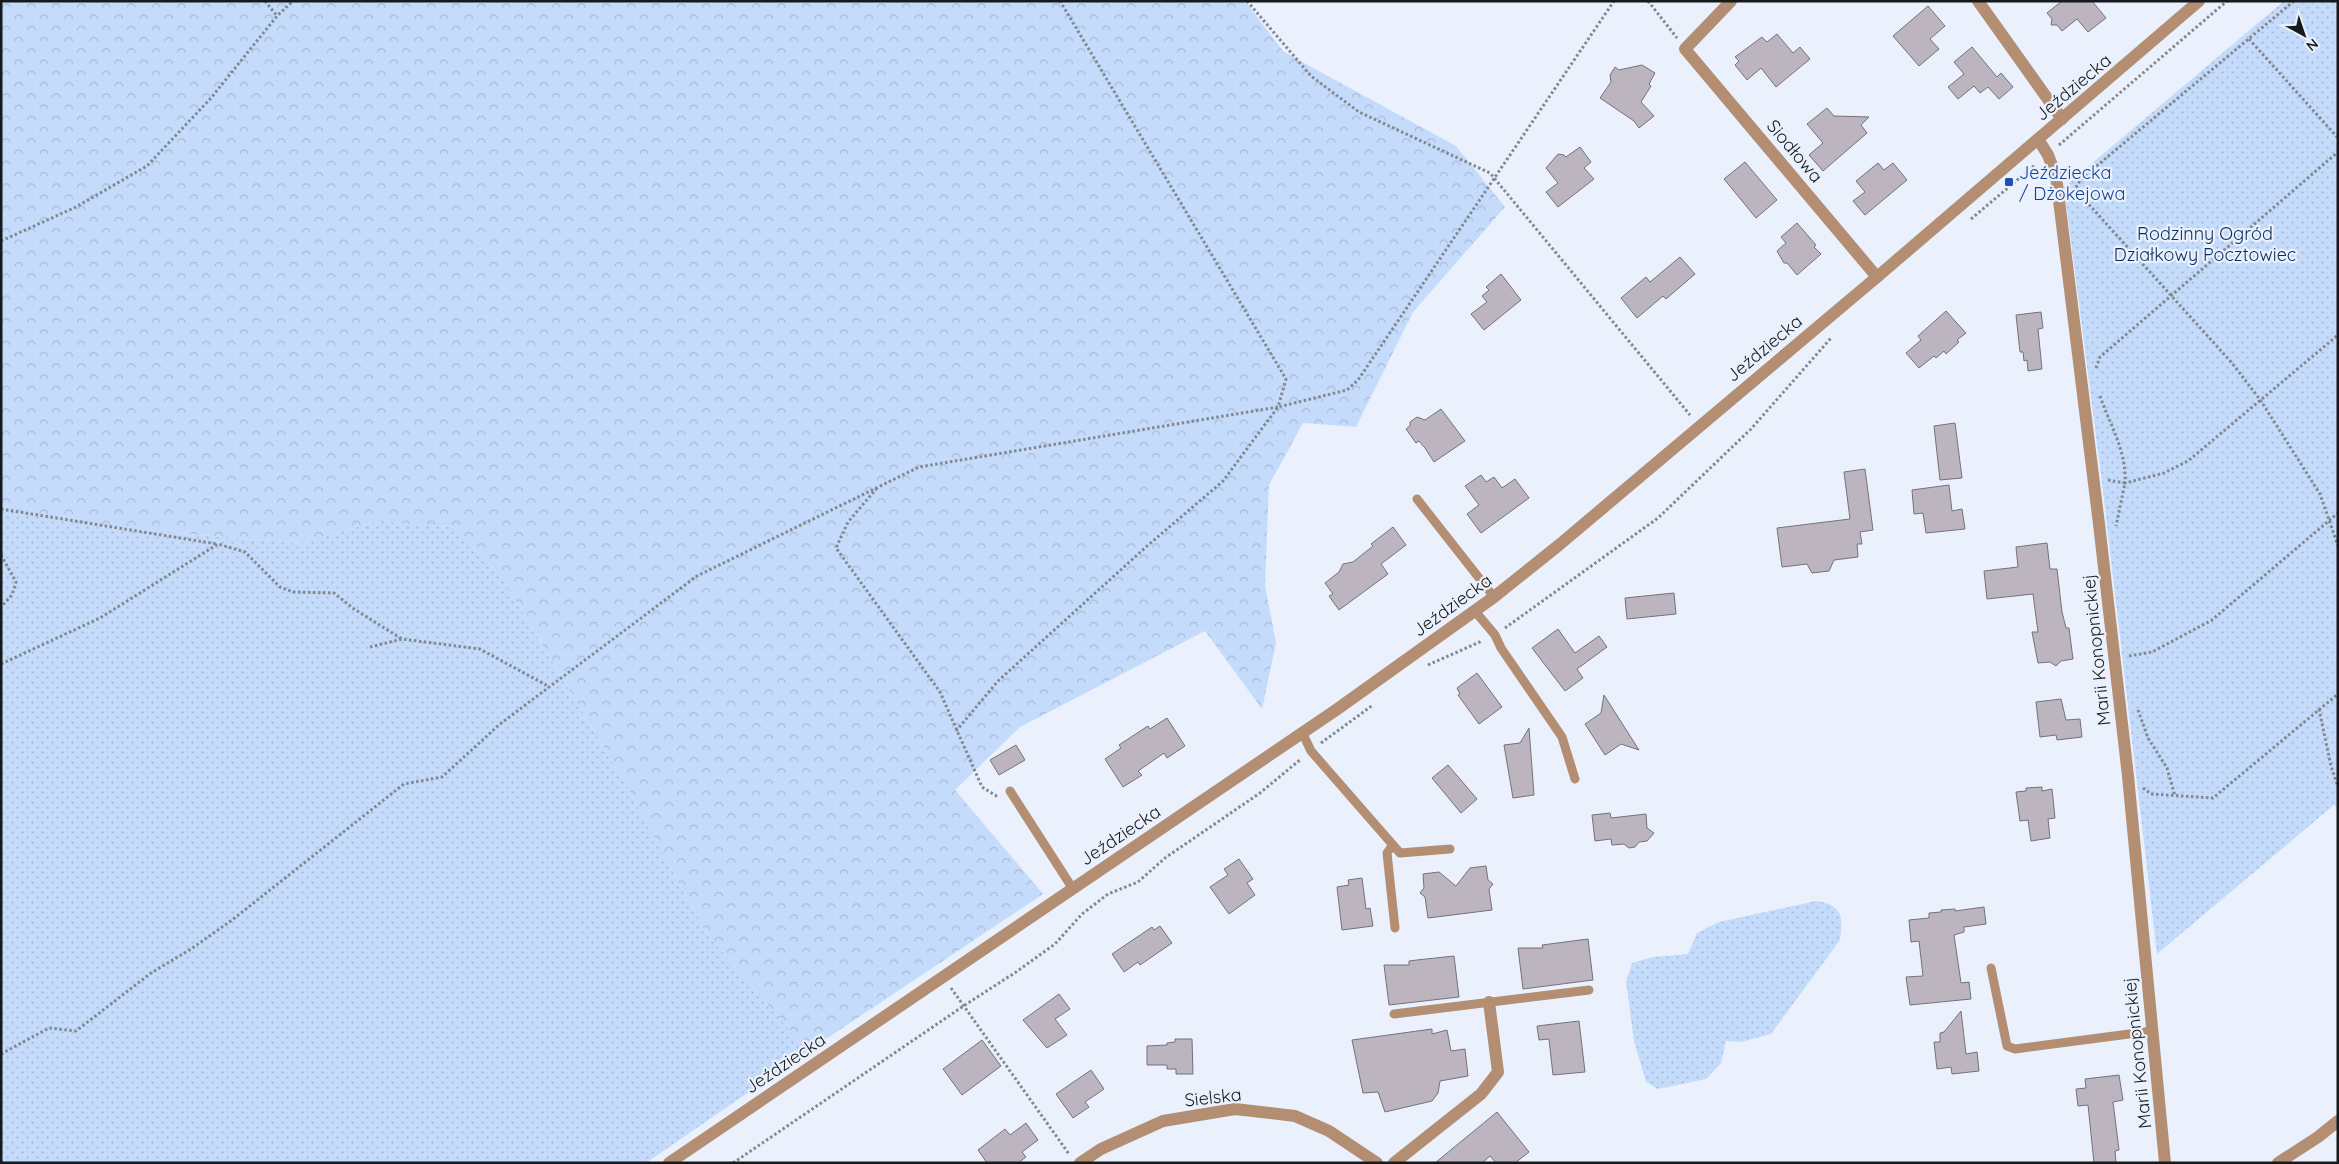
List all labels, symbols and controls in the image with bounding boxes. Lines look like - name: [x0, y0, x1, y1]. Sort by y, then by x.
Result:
- north arrow: [2279, 10, 2329, 60]
- text: N: [2303, 35, 2322, 55]
- street label: Jeździecka: [2030, 48, 2116, 126]
- street label: Siodłowa: [1762, 115, 1828, 187]
- place label: Jeździecka / Dżokejowa: [2019, 161, 2125, 205]
- marker: Jeździecka / Dżokejowa: [2003, 176, 2015, 188]
- park label: Rodzinny Ogród Działkowy Pocztowiec: [2114, 222, 2296, 266]
- street label: Jeździecka: [1721, 309, 1807, 387]
- street label: Jeździecka: [1408, 569, 1496, 641]
- street label: Marii Konopnickiej: [2077, 573, 2115, 727]
- street label: Jeździecka: [1075, 800, 1165, 870]
- street label: Marii Konopnickiej: [2118, 976, 2156, 1130]
- street label: Jeździecka: [740, 1028, 830, 1098]
- street label: Sielska: [1183, 1083, 1243, 1111]

